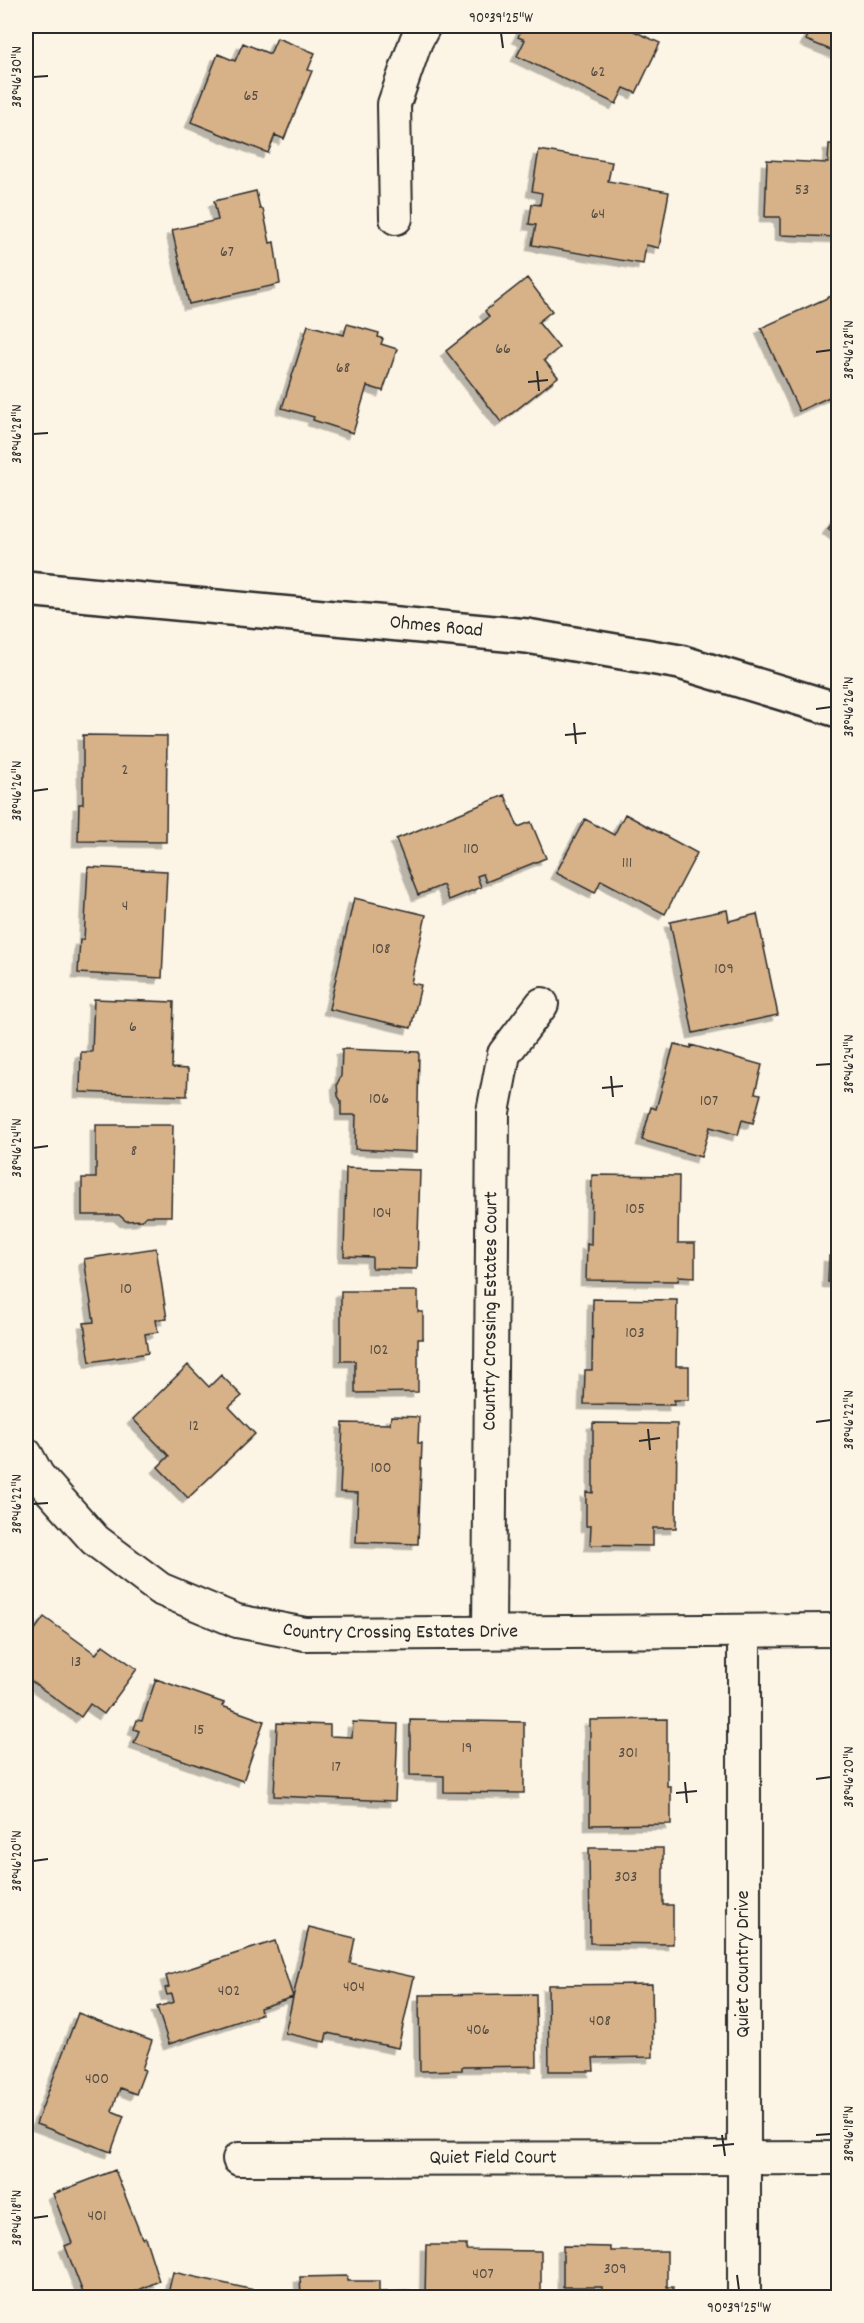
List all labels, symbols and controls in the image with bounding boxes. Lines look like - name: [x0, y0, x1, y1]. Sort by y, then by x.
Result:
- text: 90°39'25"W: [469, 8, 533, 30]
- text: 38°46'30"N: [7, 46, 29, 108]
- house number: 62: [591, 61, 605, 84]
- house number: 65: [243, 85, 259, 108]
- house number: 53: [795, 179, 809, 202]
- house number: 64: [591, 203, 605, 226]
- house number: 67: [220, 241, 234, 264]
- text: 38°46'28"N: [839, 320, 861, 380]
- house number: 66: [495, 338, 511, 361]
- house number: 68: [336, 357, 350, 380]
- text: 38°46'28"N: [7, 404, 29, 464]
- street label: Ohmes Road: [388, 609, 484, 646]
- text: 38°46'26"N: [839, 677, 861, 737]
- house number: 2: [122, 759, 129, 782]
- text: 38°46'26"N: [7, 761, 29, 821]
- house number: 110: [463, 838, 479, 861]
- house number: 111: [622, 852, 632, 875]
- house number: 4: [122, 895, 128, 918]
- house number: 108: [372, 938, 390, 961]
- house number: 109: [714, 958, 734, 981]
- house number: 6: [129, 1016, 137, 1039]
- text: 38°46'24"N: [839, 1034, 861, 1094]
- house number: 106: [369, 1088, 389, 1111]
- house number: 107: [700, 1090, 718, 1113]
- text: 38°46'24"N: [7, 1118, 29, 1178]
- house number: 8: [131, 1140, 137, 1163]
- street label: Country Crossing Estates Court: [477, 1191, 506, 1431]
- house number: 105: [625, 1198, 645, 1221]
- house number: 104: [373, 1202, 391, 1225]
- house number: 10: [120, 1278, 132, 1301]
- house number: 103: [625, 1322, 645, 1345]
- house number: 102: [369, 1339, 389, 1362]
- text: 38°46'22"N: [839, 1390, 861, 1450]
- house number: 12: [189, 1415, 199, 1438]
- house number: 100: [371, 1457, 391, 1480]
- text: 38°46'22"N: [7, 1474, 29, 1534]
- street label: Country Crossing Estates Drive: [280, 1616, 518, 1648]
- house number: 13: [71, 1651, 81, 1674]
- house number: 15: [194, 1719, 204, 1742]
- house number: 19: [462, 1737, 472, 1760]
- house number: 301: [618, 1742, 638, 1765]
- text: 38°46'20"N: [839, 1746, 861, 1808]
- house number: 17: [331, 1756, 341, 1779]
- text: 38°46'20"N: [7, 1830, 29, 1892]
- house number: 303: [615, 1866, 637, 1889]
- street label: Quiet Country Drive: [730, 1890, 758, 2038]
- house number: 404: [343, 1976, 365, 1999]
- house number: 402: [218, 1980, 240, 2003]
- house number: 408: [589, 2010, 611, 2033]
- house number: 406: [466, 2019, 490, 2042]
- house number: 400: [85, 2068, 109, 2091]
- text: 38°46'18"N: [839, 2106, 861, 2162]
- street label: Quiet Field Court: [429, 2144, 557, 2173]
- text: 38°46'18"N: [7, 2190, 29, 2246]
- house number: 401: [88, 2205, 106, 2228]
- house number: 309: [603, 2258, 627, 2281]
- house number: 407: [472, 2263, 494, 2286]
- text: 90°39'25"W: [707, 2298, 771, 2320]

